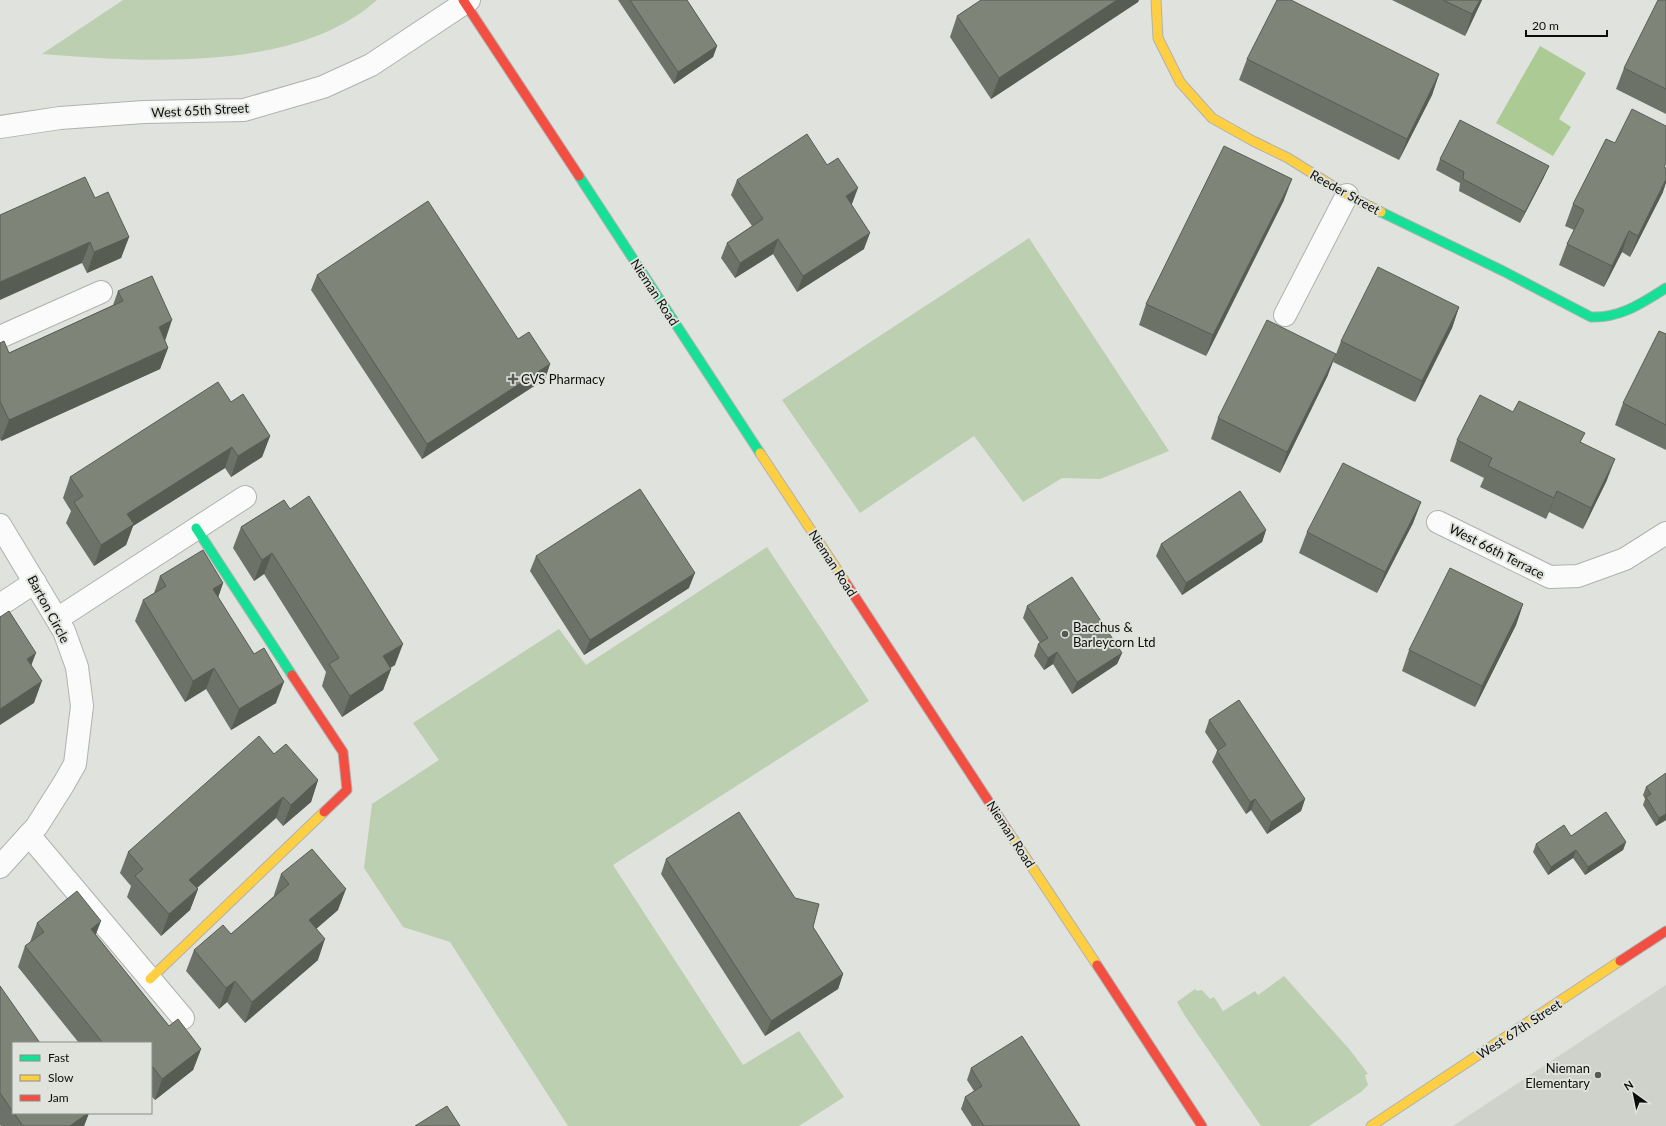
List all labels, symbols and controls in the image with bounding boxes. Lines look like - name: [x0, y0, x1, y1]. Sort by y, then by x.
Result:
- scale bar: [1526, 12, 1607, 38]
- text: 20 m: [1532, 18, 1559, 33]
- street label: West 65th Street: [151, 99, 250, 121]
- street label: Reeder Street: [1307, 166, 1383, 218]
- street label: Nieman Road: [627, 256, 683, 328]
- place label: CVS Pharmacy: [521, 371, 605, 387]
- marker: CVS Pharmacy: [508, 374, 518, 384]
- street label: West 66th Terrace: [1447, 520, 1547, 582]
- street label: Nieman Road: [805, 527, 861, 599]
- street label: Barton Circle: [24, 572, 74, 646]
- place label: Bacchus & Barleycorn Ltd: [1073, 619, 1156, 650]
- marker: Bacchus & Barleycorn Ltd: [1060, 629, 1070, 639]
- street label: Nieman Road: [983, 798, 1039, 870]
- street label: West 67th Street: [1474, 995, 1565, 1062]
- legend: [12, 1042, 152, 1114]
- text: Fast: [48, 1050, 70, 1065]
- place label: Nieman Elementary: [1525, 1060, 1590, 1091]
- text: Slow: [48, 1070, 74, 1085]
- marker: Nieman Elementary: [1593, 1070, 1603, 1080]
- north arrow: [1614, 1074, 1654, 1114]
- text: N: [1621, 1077, 1635, 1093]
- text: Jam: [48, 1090, 69, 1105]

